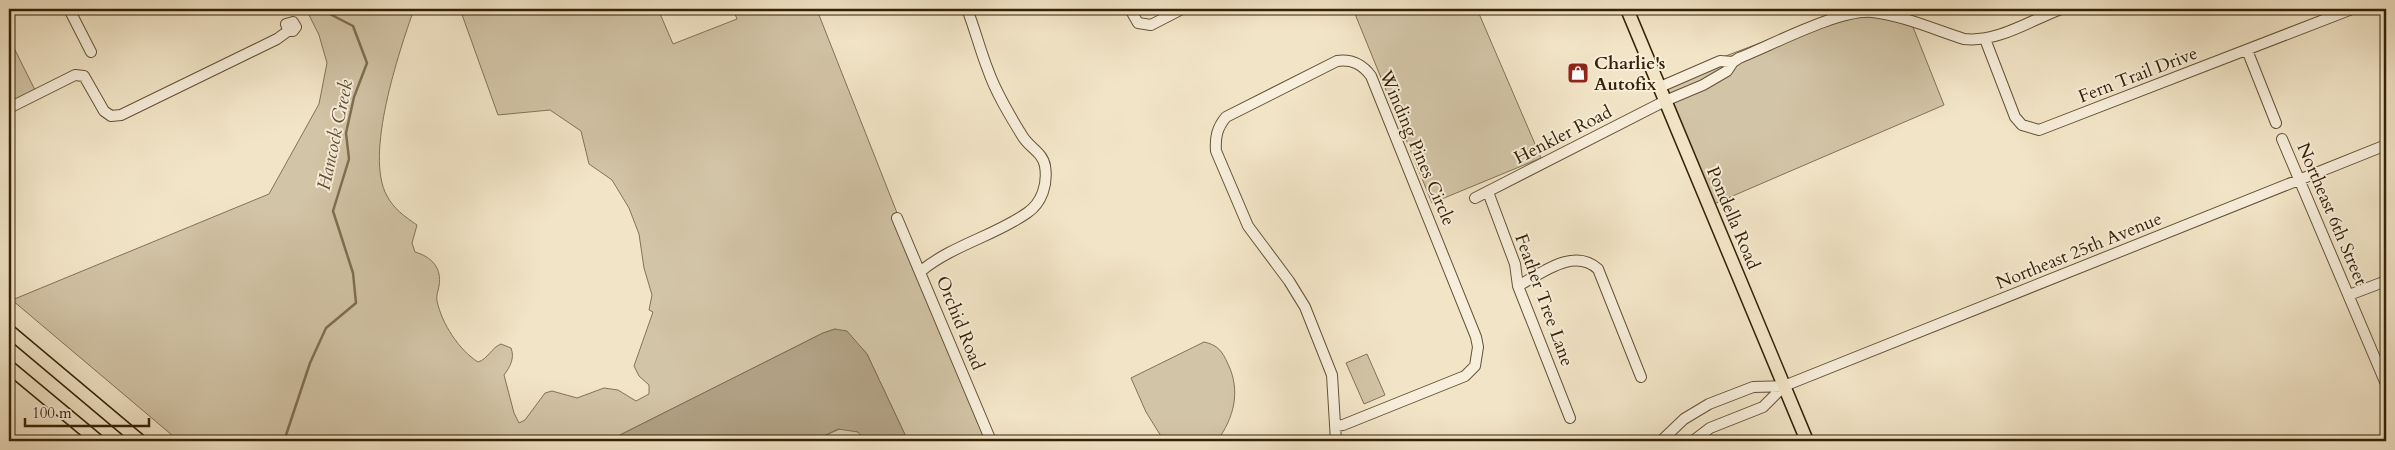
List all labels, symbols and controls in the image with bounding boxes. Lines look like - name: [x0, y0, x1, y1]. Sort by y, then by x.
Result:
- street label: Fern Trail Drive: [2075, 41, 2201, 109]
- place label: Charlie's Autofix: [1594, 51, 1665, 97]
- shop icon: Charlie's Autofix: [1566, 61, 1590, 85]
- street label: Winding Pines Circle: [1373, 66, 1461, 229]
- water label: Hancock Creek: [311, 77, 360, 193]
- street label: Henkler Road: [1510, 99, 1617, 170]
- street label: Northeast 6th Street: [2291, 139, 2373, 289]
- street label: Pondella Road: [1700, 163, 1766, 274]
- street label: Northeast 25th Avenue: [1992, 206, 2166, 296]
- street label: Feather Tree Lane: [1508, 230, 1580, 370]
- street label: Orchid Road: [930, 272, 990, 374]
- scale bar: [25, 395, 149, 427]
- text: 100 m: [32, 403, 72, 423]

